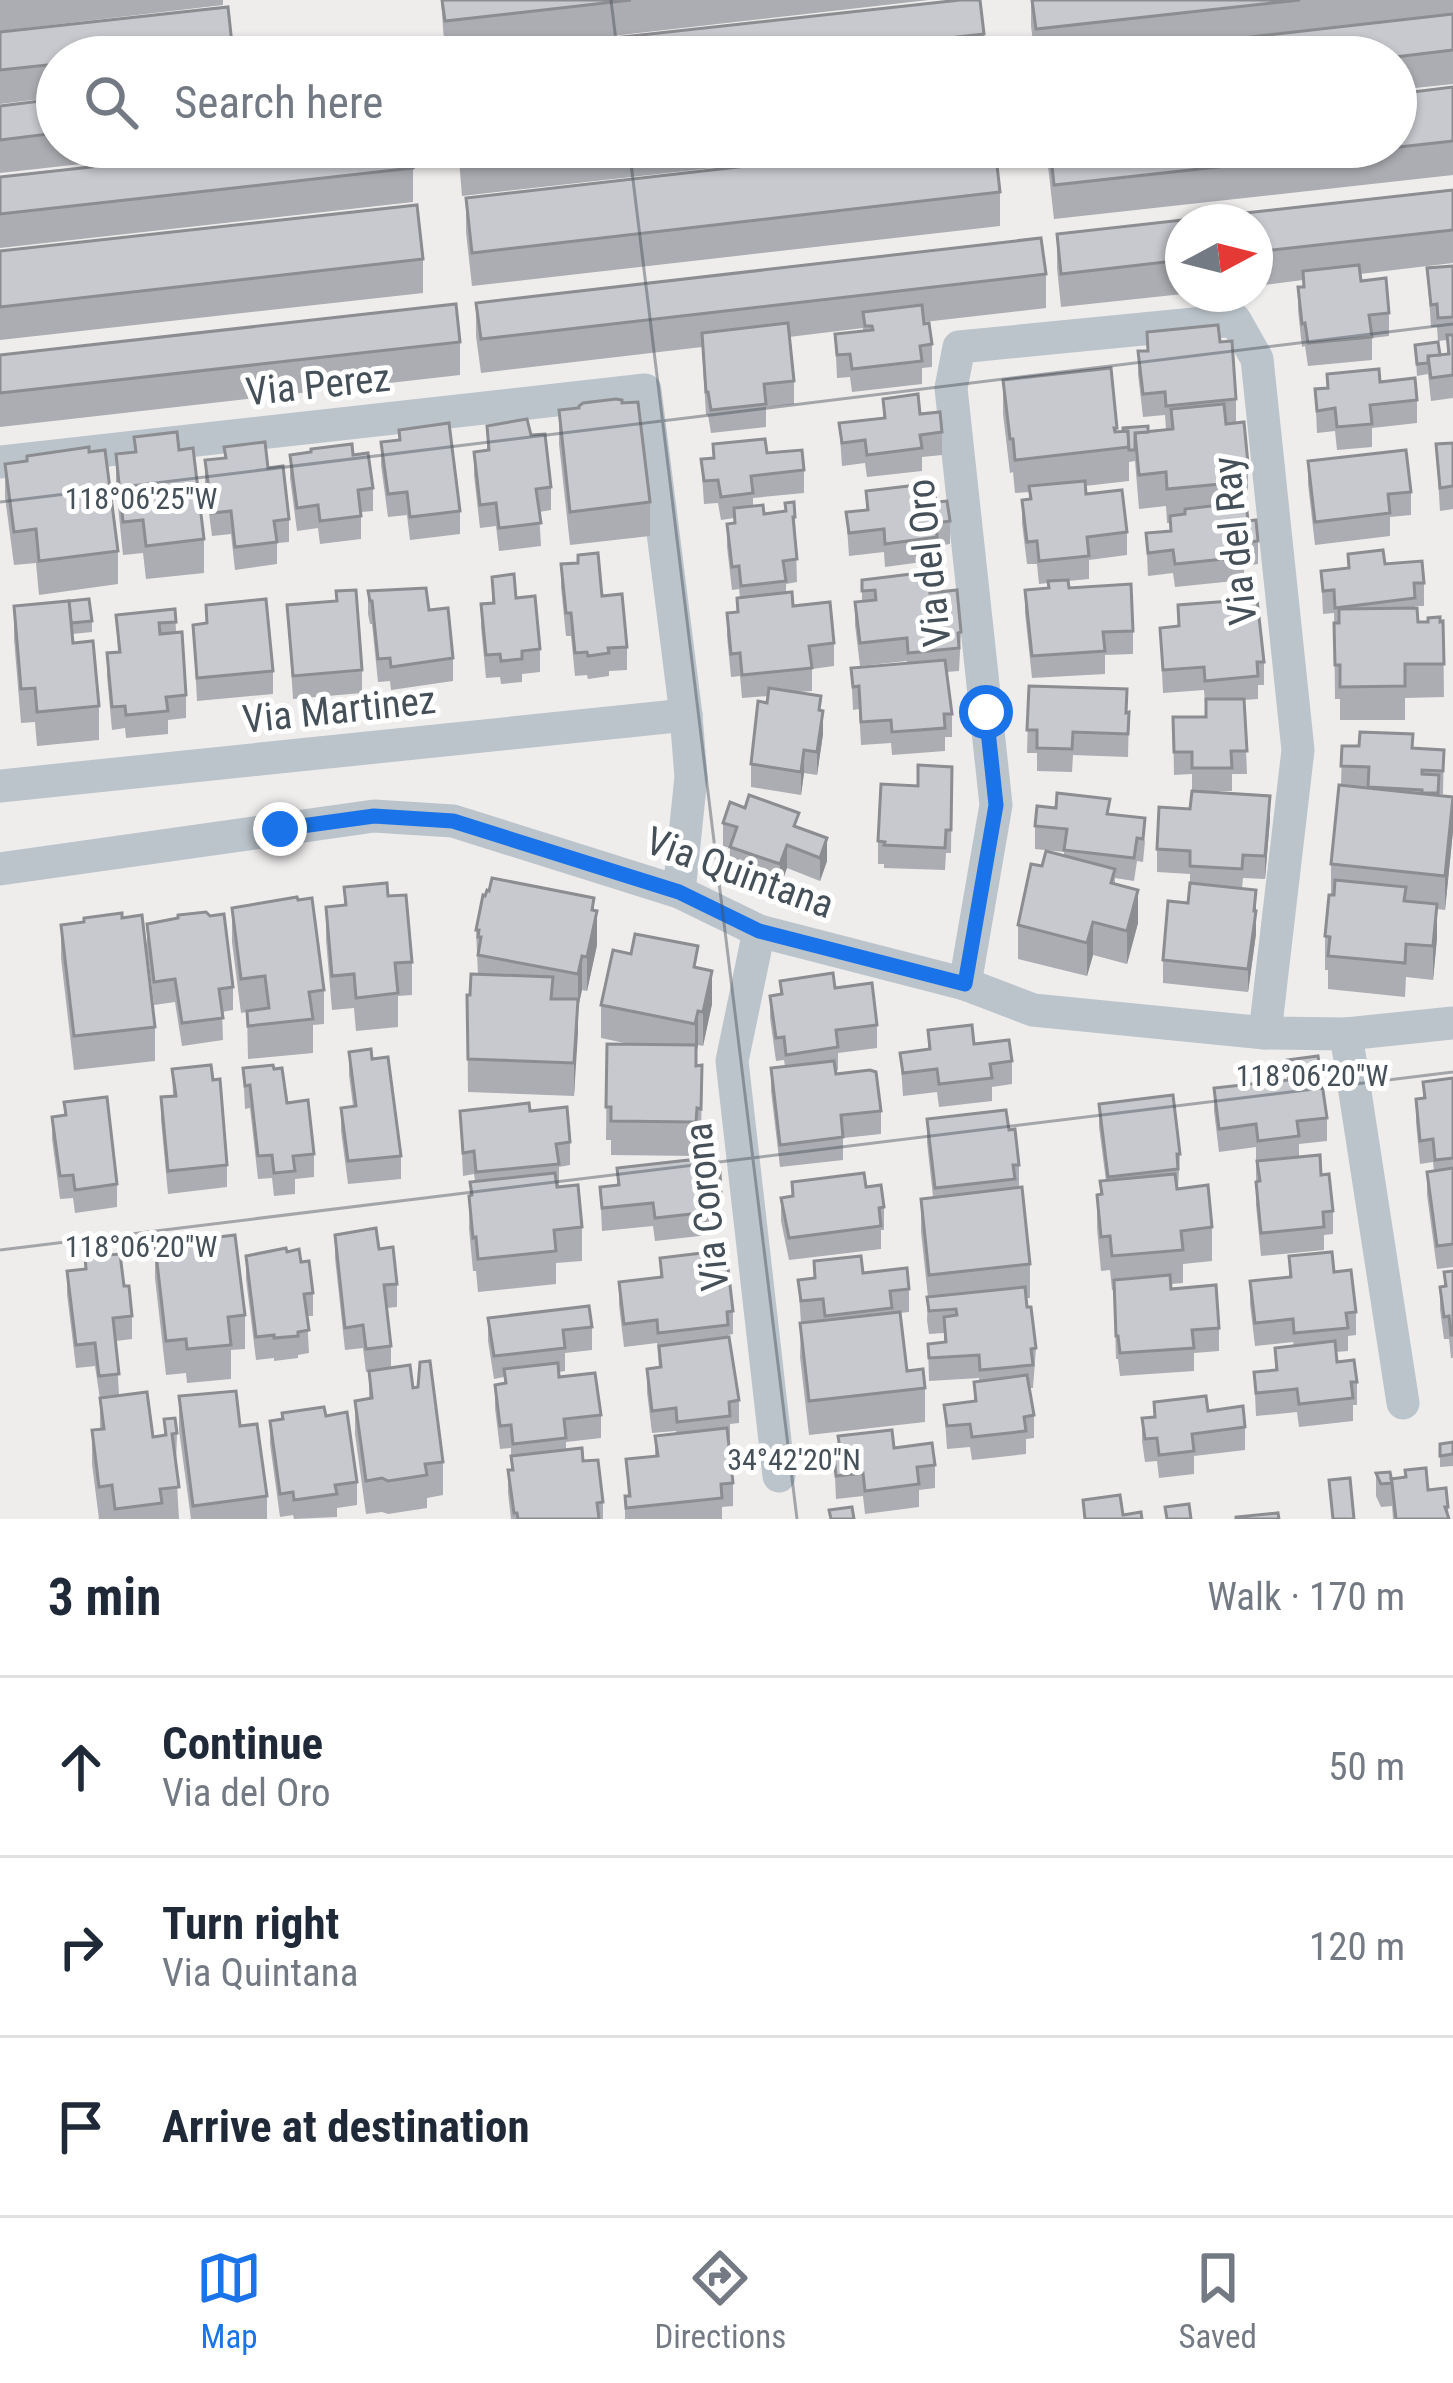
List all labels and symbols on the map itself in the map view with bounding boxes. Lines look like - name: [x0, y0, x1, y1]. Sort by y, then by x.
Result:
- north arrow: [1165, 204, 1273, 312]
- street label: Via Perez: [244, 355, 393, 415]
- street label: Via del Ray: [1203, 454, 1267, 627]
- street label: Via del Oro: [897, 477, 961, 649]
- text: 118°06'25"W: [65, 481, 217, 516]
- street label: Via Martinez: [240, 677, 438, 743]
- route start: [959, 685, 1013, 739]
- route end: [253, 802, 307, 856]
- street label: Via Quintana: [640, 818, 840, 928]
- text: 118°06'20"W: [1236, 1058, 1388, 1093]
- street label: Via Corona: [675, 1121, 739, 1293]
- text: 118°06'20"W: [65, 1229, 217, 1264]
- text: 34°42'20"N: [727, 1442, 861, 1477]

